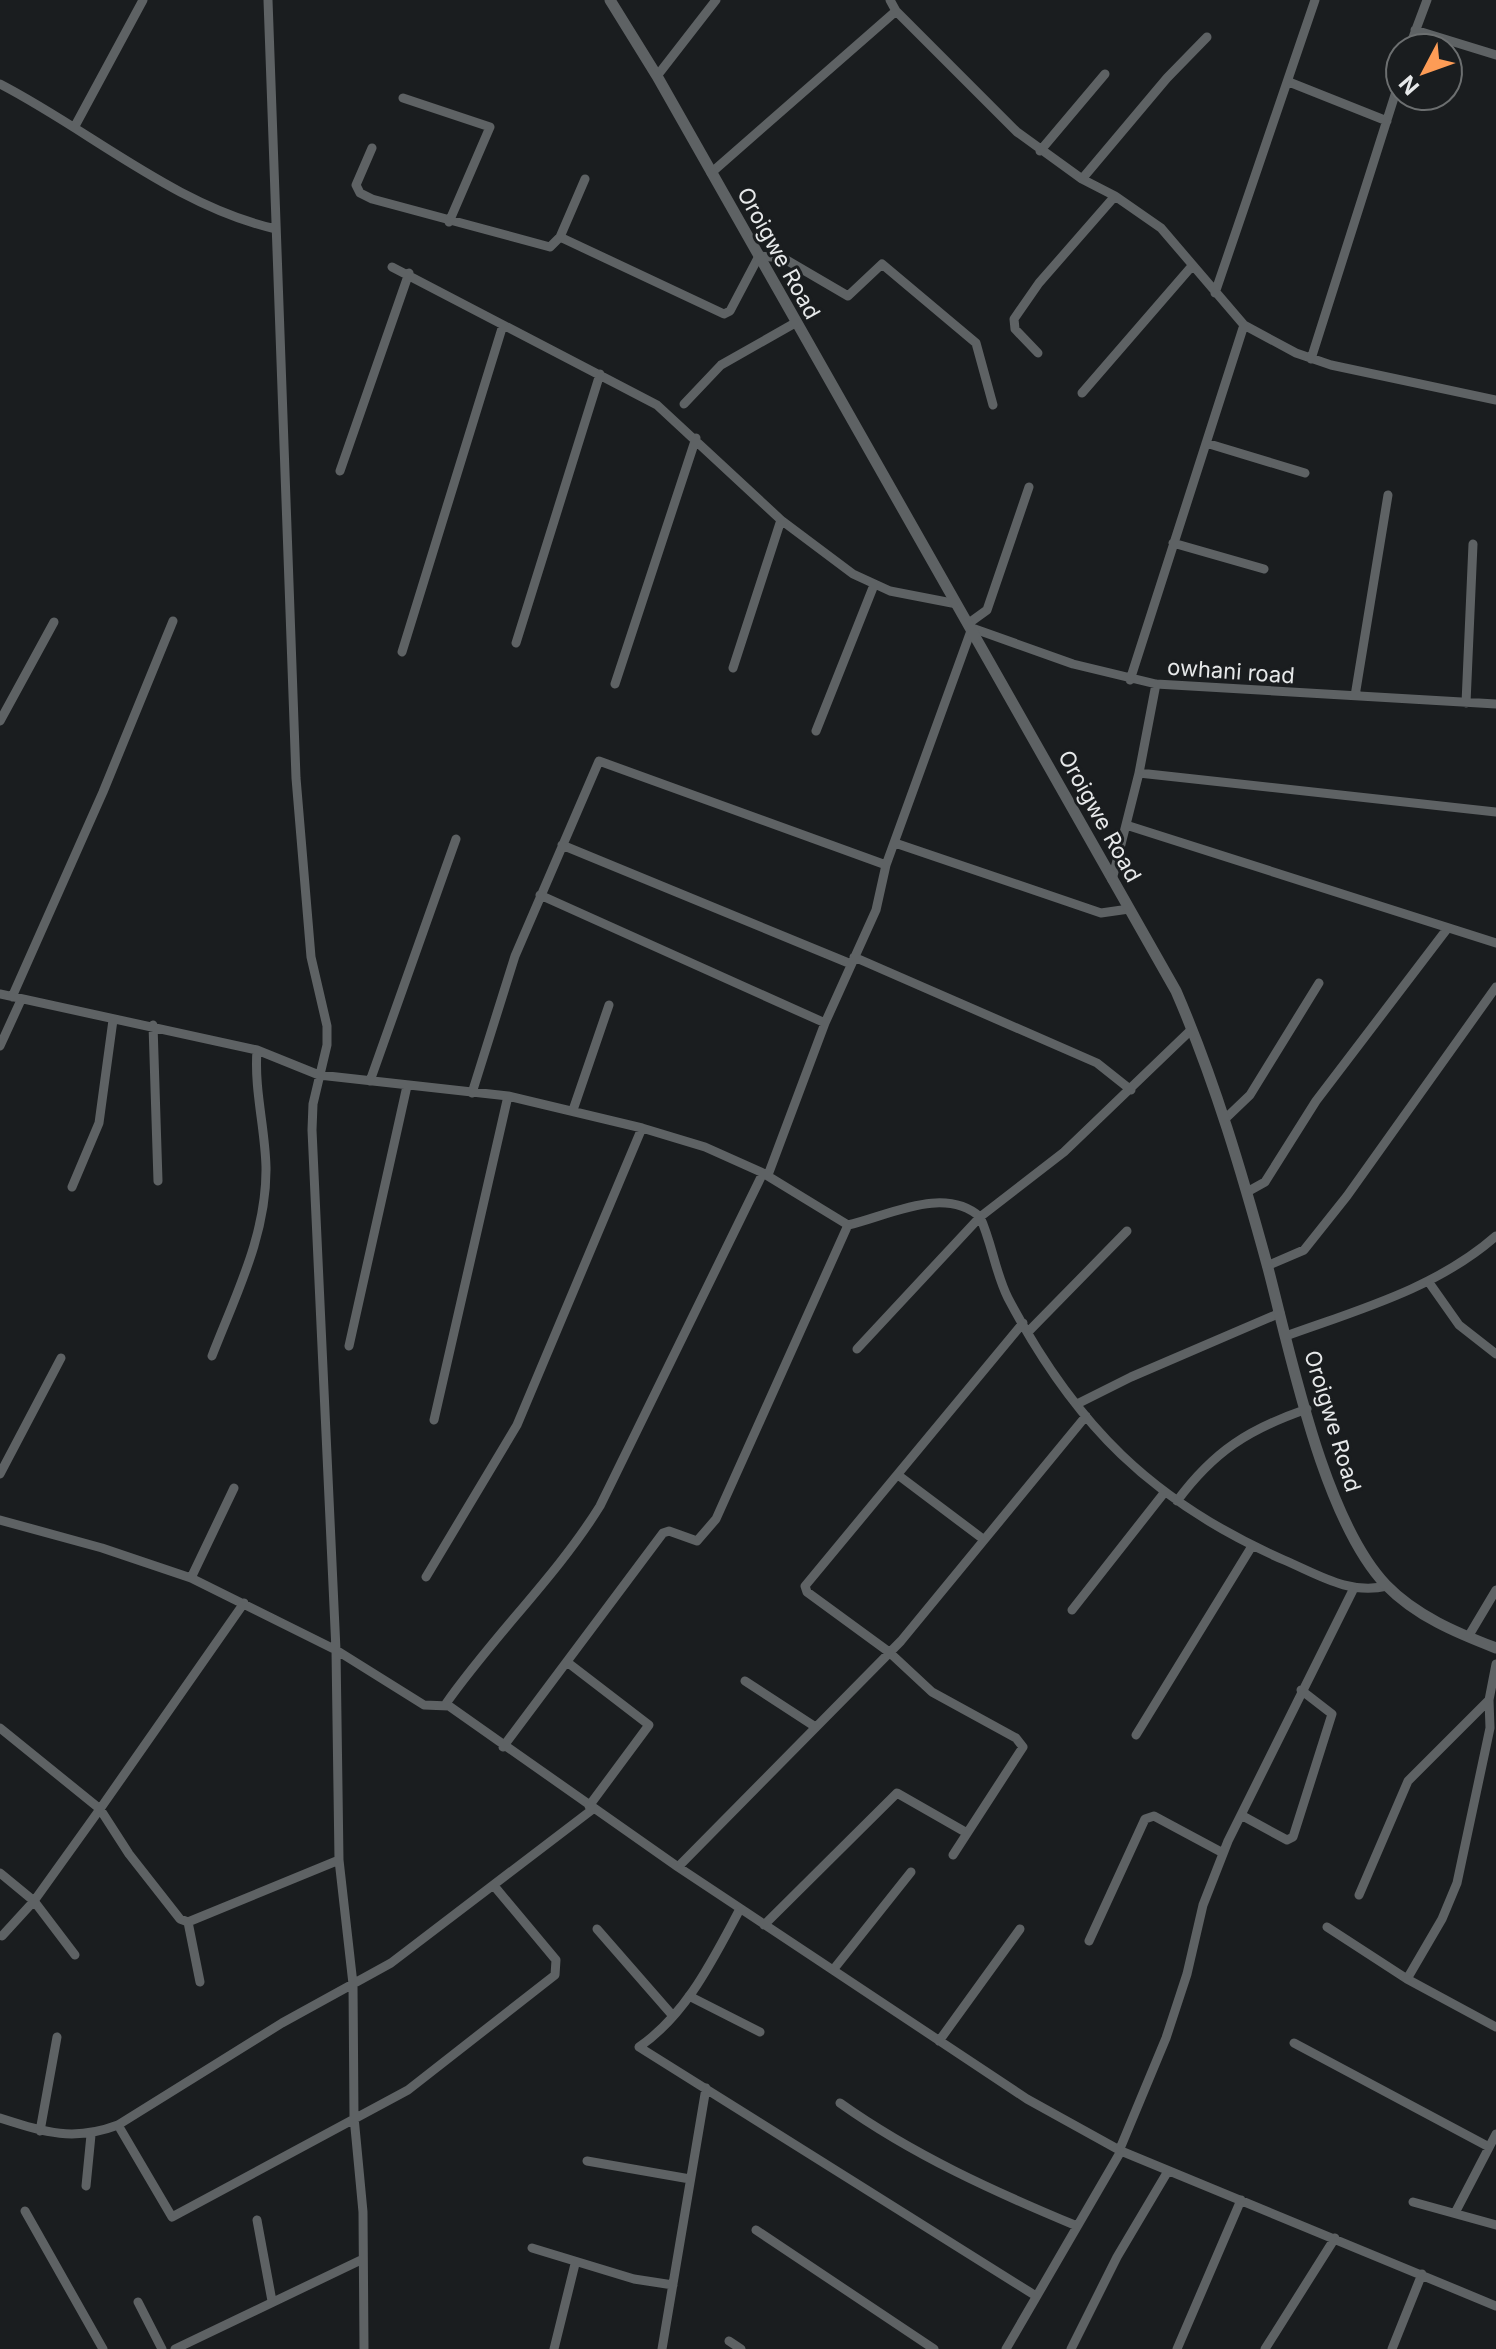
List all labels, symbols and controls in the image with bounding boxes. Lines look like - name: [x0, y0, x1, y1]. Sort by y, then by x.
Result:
- north arrow: [1384, 32, 1464, 112]
- text: N: [1394, 70, 1424, 100]
- street label: Oroigwe Road: [732, 183, 826, 323]
- street label: owhani road: [1166, 654, 1296, 688]
- street label: Oroigwe Road: [1053, 746, 1147, 886]
- street label: Oroigwe Road: [1299, 1347, 1367, 1495]

